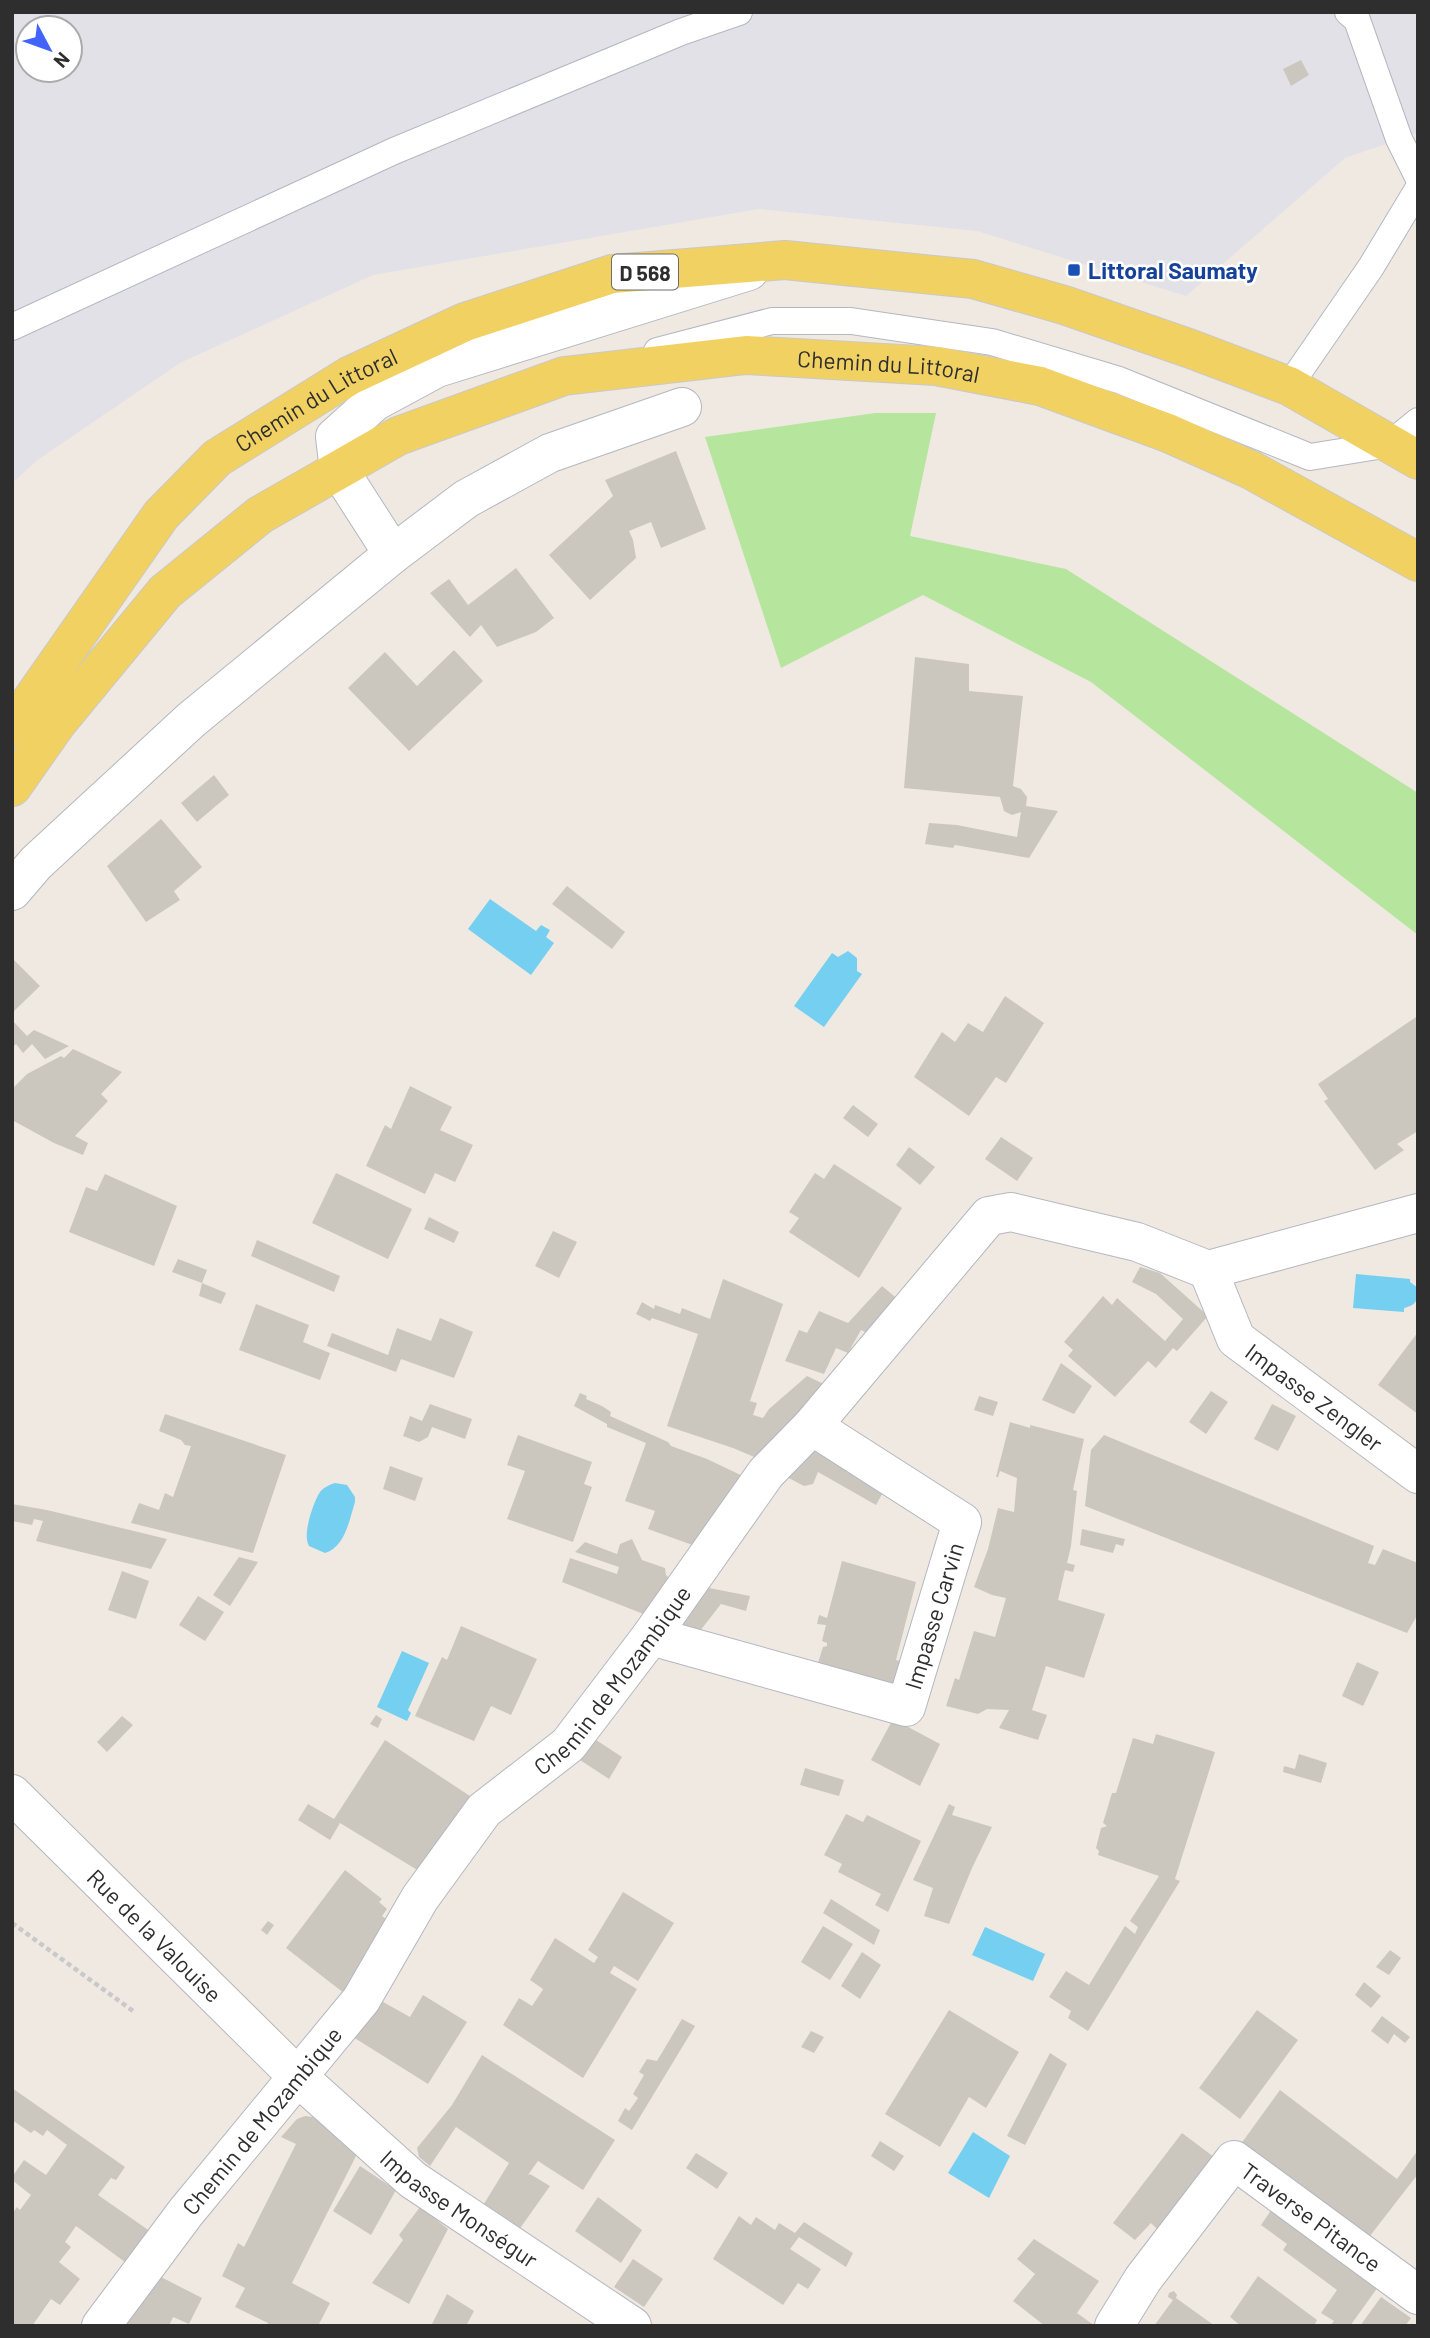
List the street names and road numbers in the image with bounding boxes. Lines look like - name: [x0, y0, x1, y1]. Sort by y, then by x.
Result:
- road number: D 568: [612, 254, 678, 290]
- street label: Chemin du Littoral: [230, 342, 401, 457]
- street label: Chemin du Littoral: [796, 344, 982, 388]
- street label: Impasse Zengler: [1240, 1337, 1389, 1457]
- street label: Impasse Carvin: [898, 1539, 969, 1693]
- street label: Chemin de Mozambique: [528, 1580, 696, 1780]
- street label: Rue de la Valouise: [82, 1863, 228, 2008]
- street label: Chemin de Mozambique: [176, 2021, 347, 2220]
- street label: Impasse Monségur: [375, 2144, 544, 2274]
- street label: Traverse Pitance: [1236, 2156, 1387, 2277]

